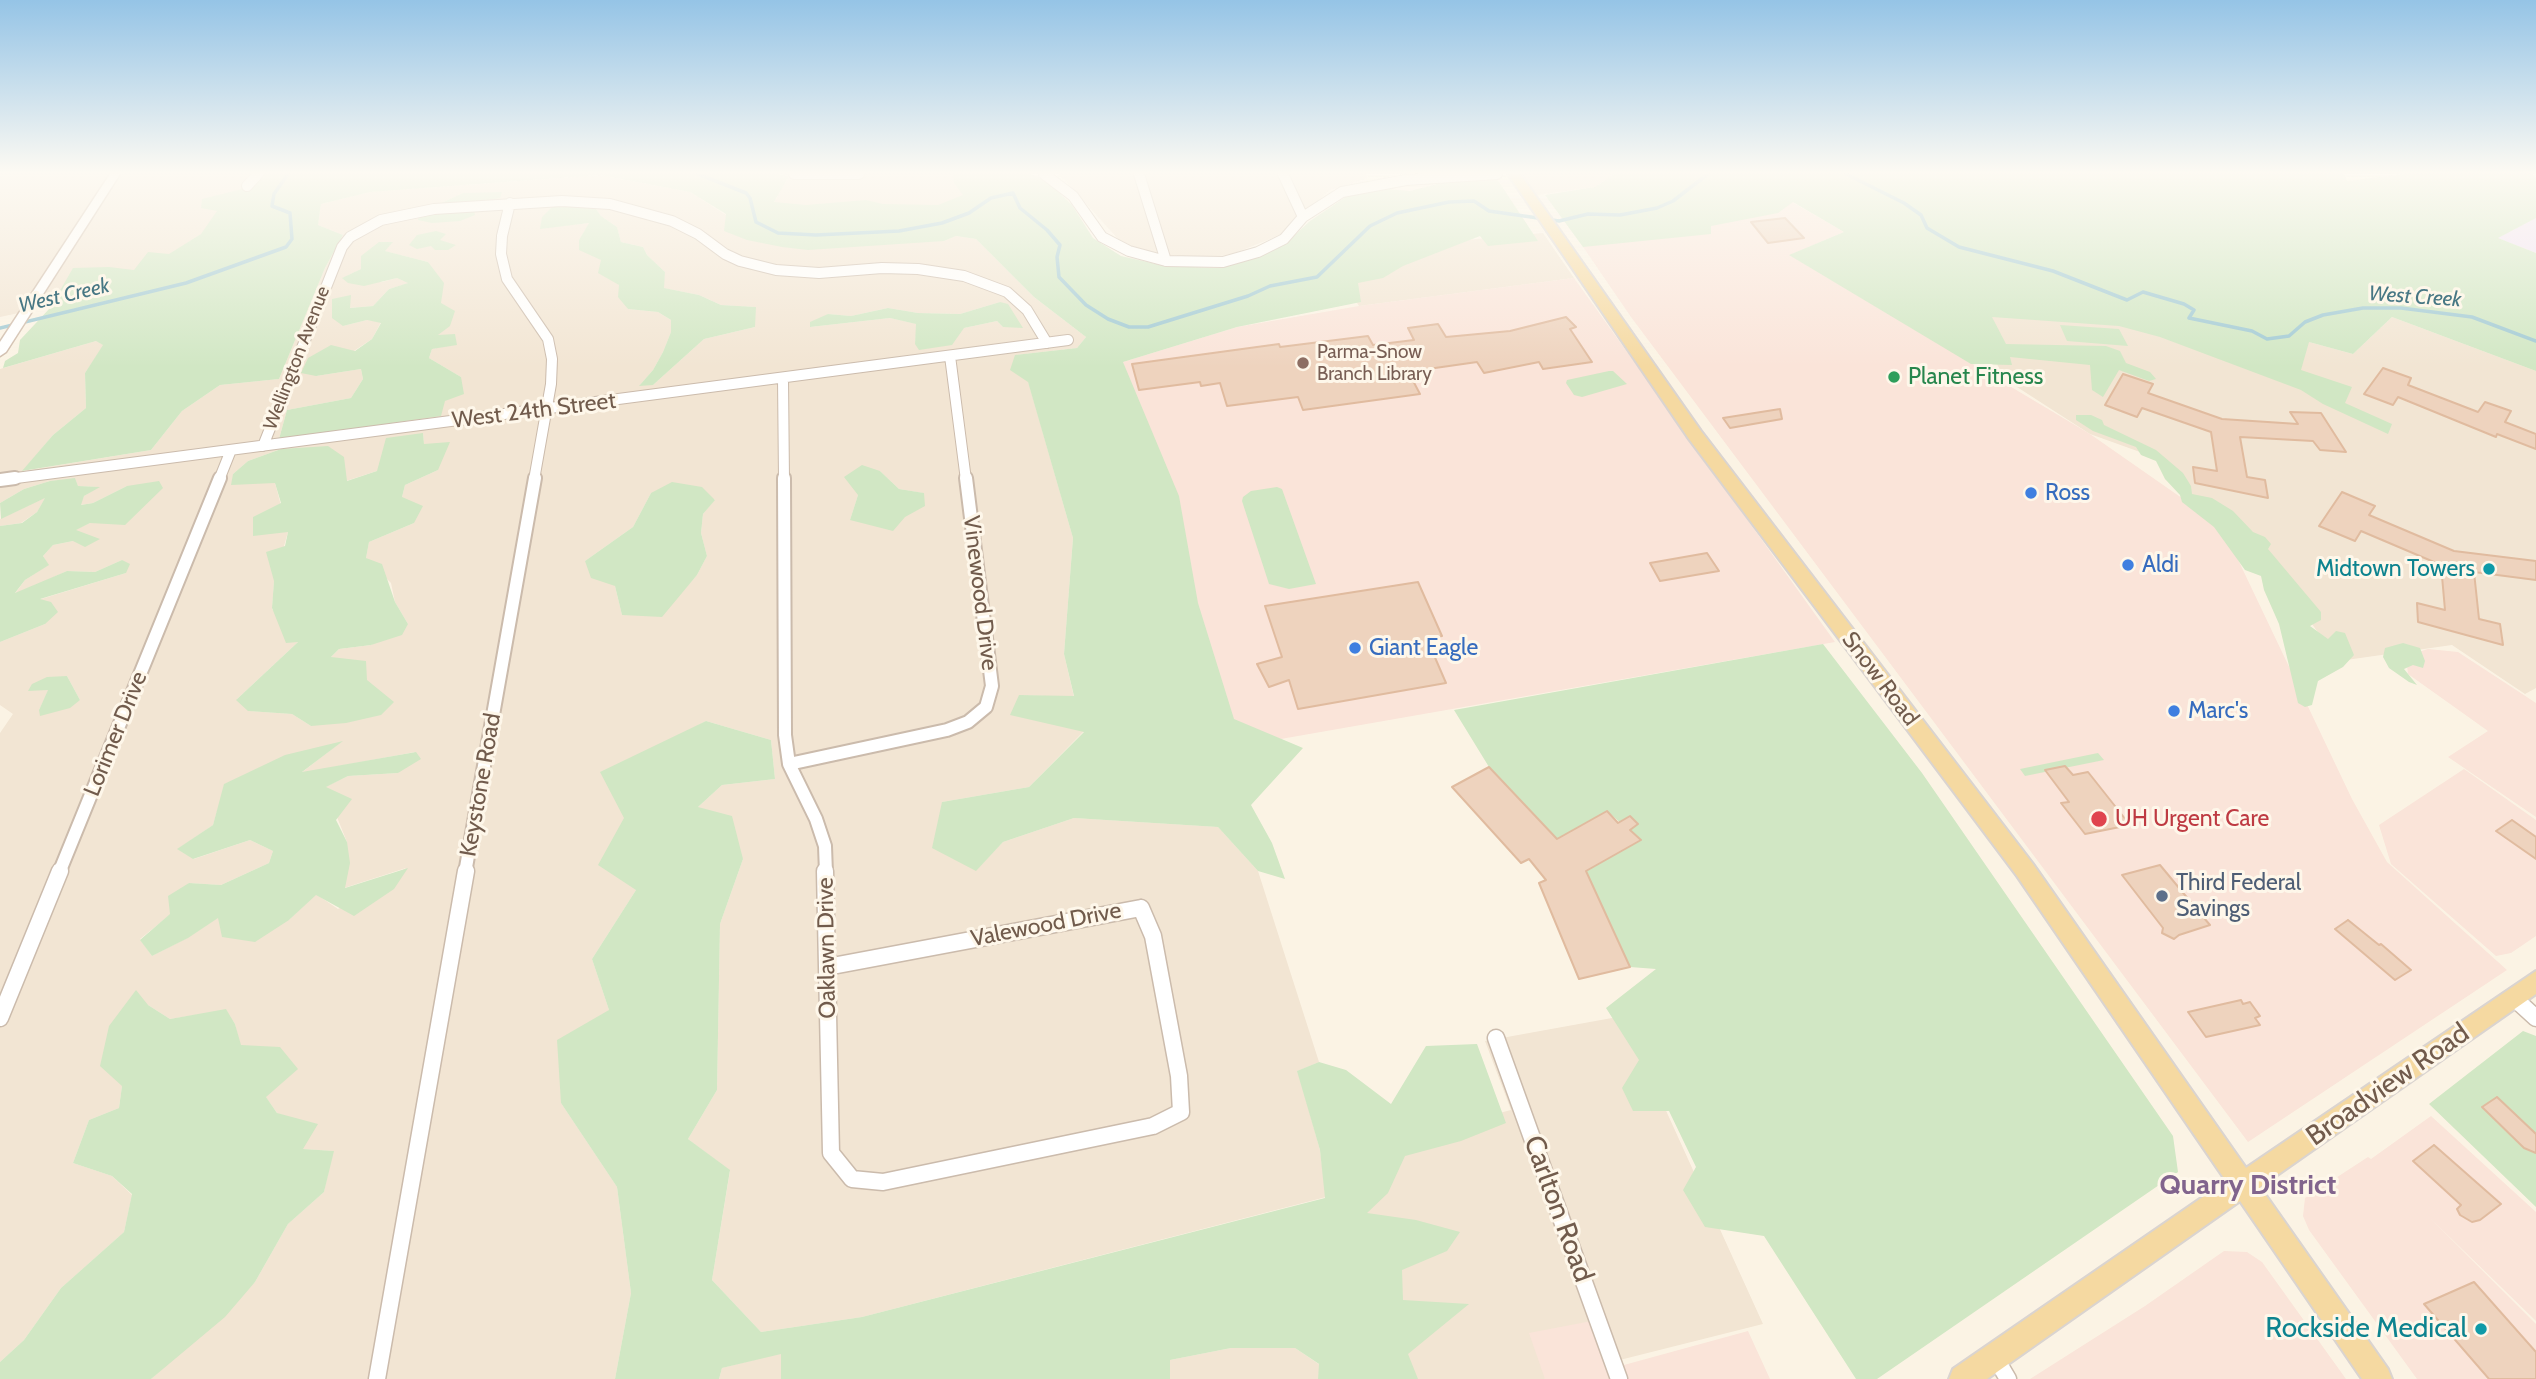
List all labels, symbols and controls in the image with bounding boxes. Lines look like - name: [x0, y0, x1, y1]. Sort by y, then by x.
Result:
- water label: West Creek: [16, 273, 112, 319]
- water label: West Creek: [2368, 281, 2462, 313]
- street label: Wellington Avenue: [259, 283, 335, 433]
- place label: Parma-Snow Branch Library: [1317, 341, 1432, 385]
- marker: Parma-Snow Branch Library: [1295, 355, 1311, 371]
- place label: Planet Fitness: [1908, 363, 2043, 391]
- marker: Planet Fitness: [1886, 369, 1902, 385]
- street label: West 24th Street: [450, 387, 618, 435]
- place label: Ross: [2045, 479, 2090, 507]
- marker: Ross: [2023, 485, 2039, 501]
- street label: Vinewood Drive: [957, 514, 1003, 672]
- place label: Aldi: [2142, 551, 2179, 579]
- place label: Midtown Towers: [2316, 555, 2475, 583]
- marker: Aldi: [2120, 557, 2136, 573]
- marker: Midtown Towers: [2481, 561, 2497, 577]
- street label: Snow Road: [1836, 627, 1924, 731]
- place label: Giant Eagle: [1369, 634, 1478, 662]
- marker: Giant Eagle: [1347, 640, 1363, 656]
- street label: Lorimer Drive: [78, 668, 154, 800]
- place label: Marc's: [2188, 697, 2248, 725]
- marker: Marc's: [2166, 703, 2182, 719]
- street label: Keystone Road: [455, 711, 507, 859]
- place label: UH Urgent Care: [2115, 805, 2269, 833]
- marker: UH Urgent Care: [2089, 809, 2109, 829]
- place label: Third Federal Savings: [2176, 869, 2301, 923]
- street label: Oaklawn Drive: [812, 877, 842, 1019]
- marker: Third Federal Savings: [2154, 888, 2170, 904]
- street label: Valewood Drive: [968, 897, 1124, 953]
- street label: Broadview Road: [2300, 1017, 2476, 1153]
- street label: Carlton Road: [1516, 1131, 1600, 1287]
- district label: Quarry District: [2160, 1169, 2336, 1203]
- place label: Rockside Medical: [2265, 1312, 2467, 1346]
- marker: Rockside Medical: [2473, 1321, 2489, 1337]

